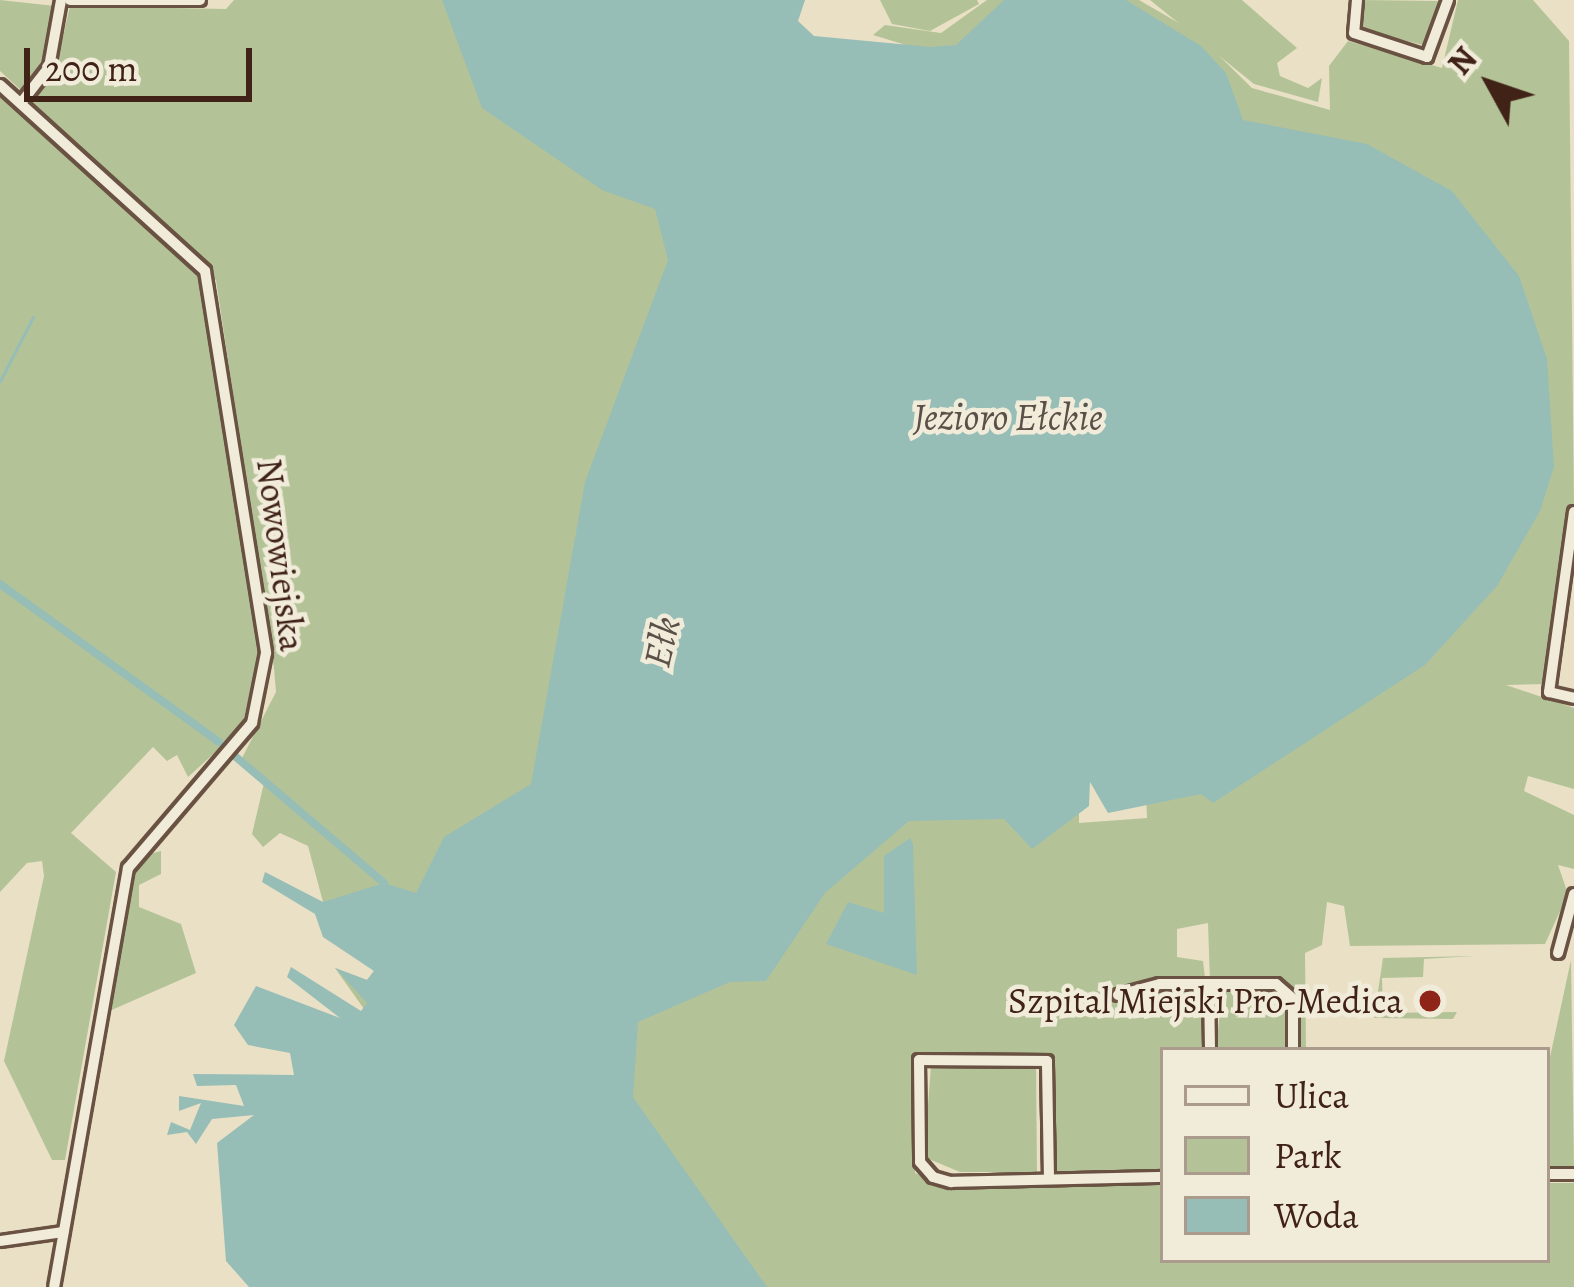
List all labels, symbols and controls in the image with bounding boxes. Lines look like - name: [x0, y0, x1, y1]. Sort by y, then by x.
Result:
- scale bar: [30, 24, 258, 98]
- north arrow: [1430, 24, 1550, 144]
- text: N: [1437, 37, 1487, 84]
- text: 200 m: [45, 44, 138, 93]
- water label: Jezioro Ełckie: [913, 394, 1103, 440]
- street label: Nowowiejska: [248, 456, 314, 654]
- water label: Ełk: [634, 612, 690, 672]
- place label: Szpital Miejski Pro-Medica: [1008, 979, 1403, 1023]
- marker: Szpital Miejski Pro-Medica: [1414, 985, 1446, 1017]
- legend: [1160, 1047, 1550, 1263]
- text: Ulica: [1274, 1071, 1349, 1120]
- text: Park: [1274, 1131, 1342, 1180]
- text: Woda: [1274, 1191, 1359, 1240]

